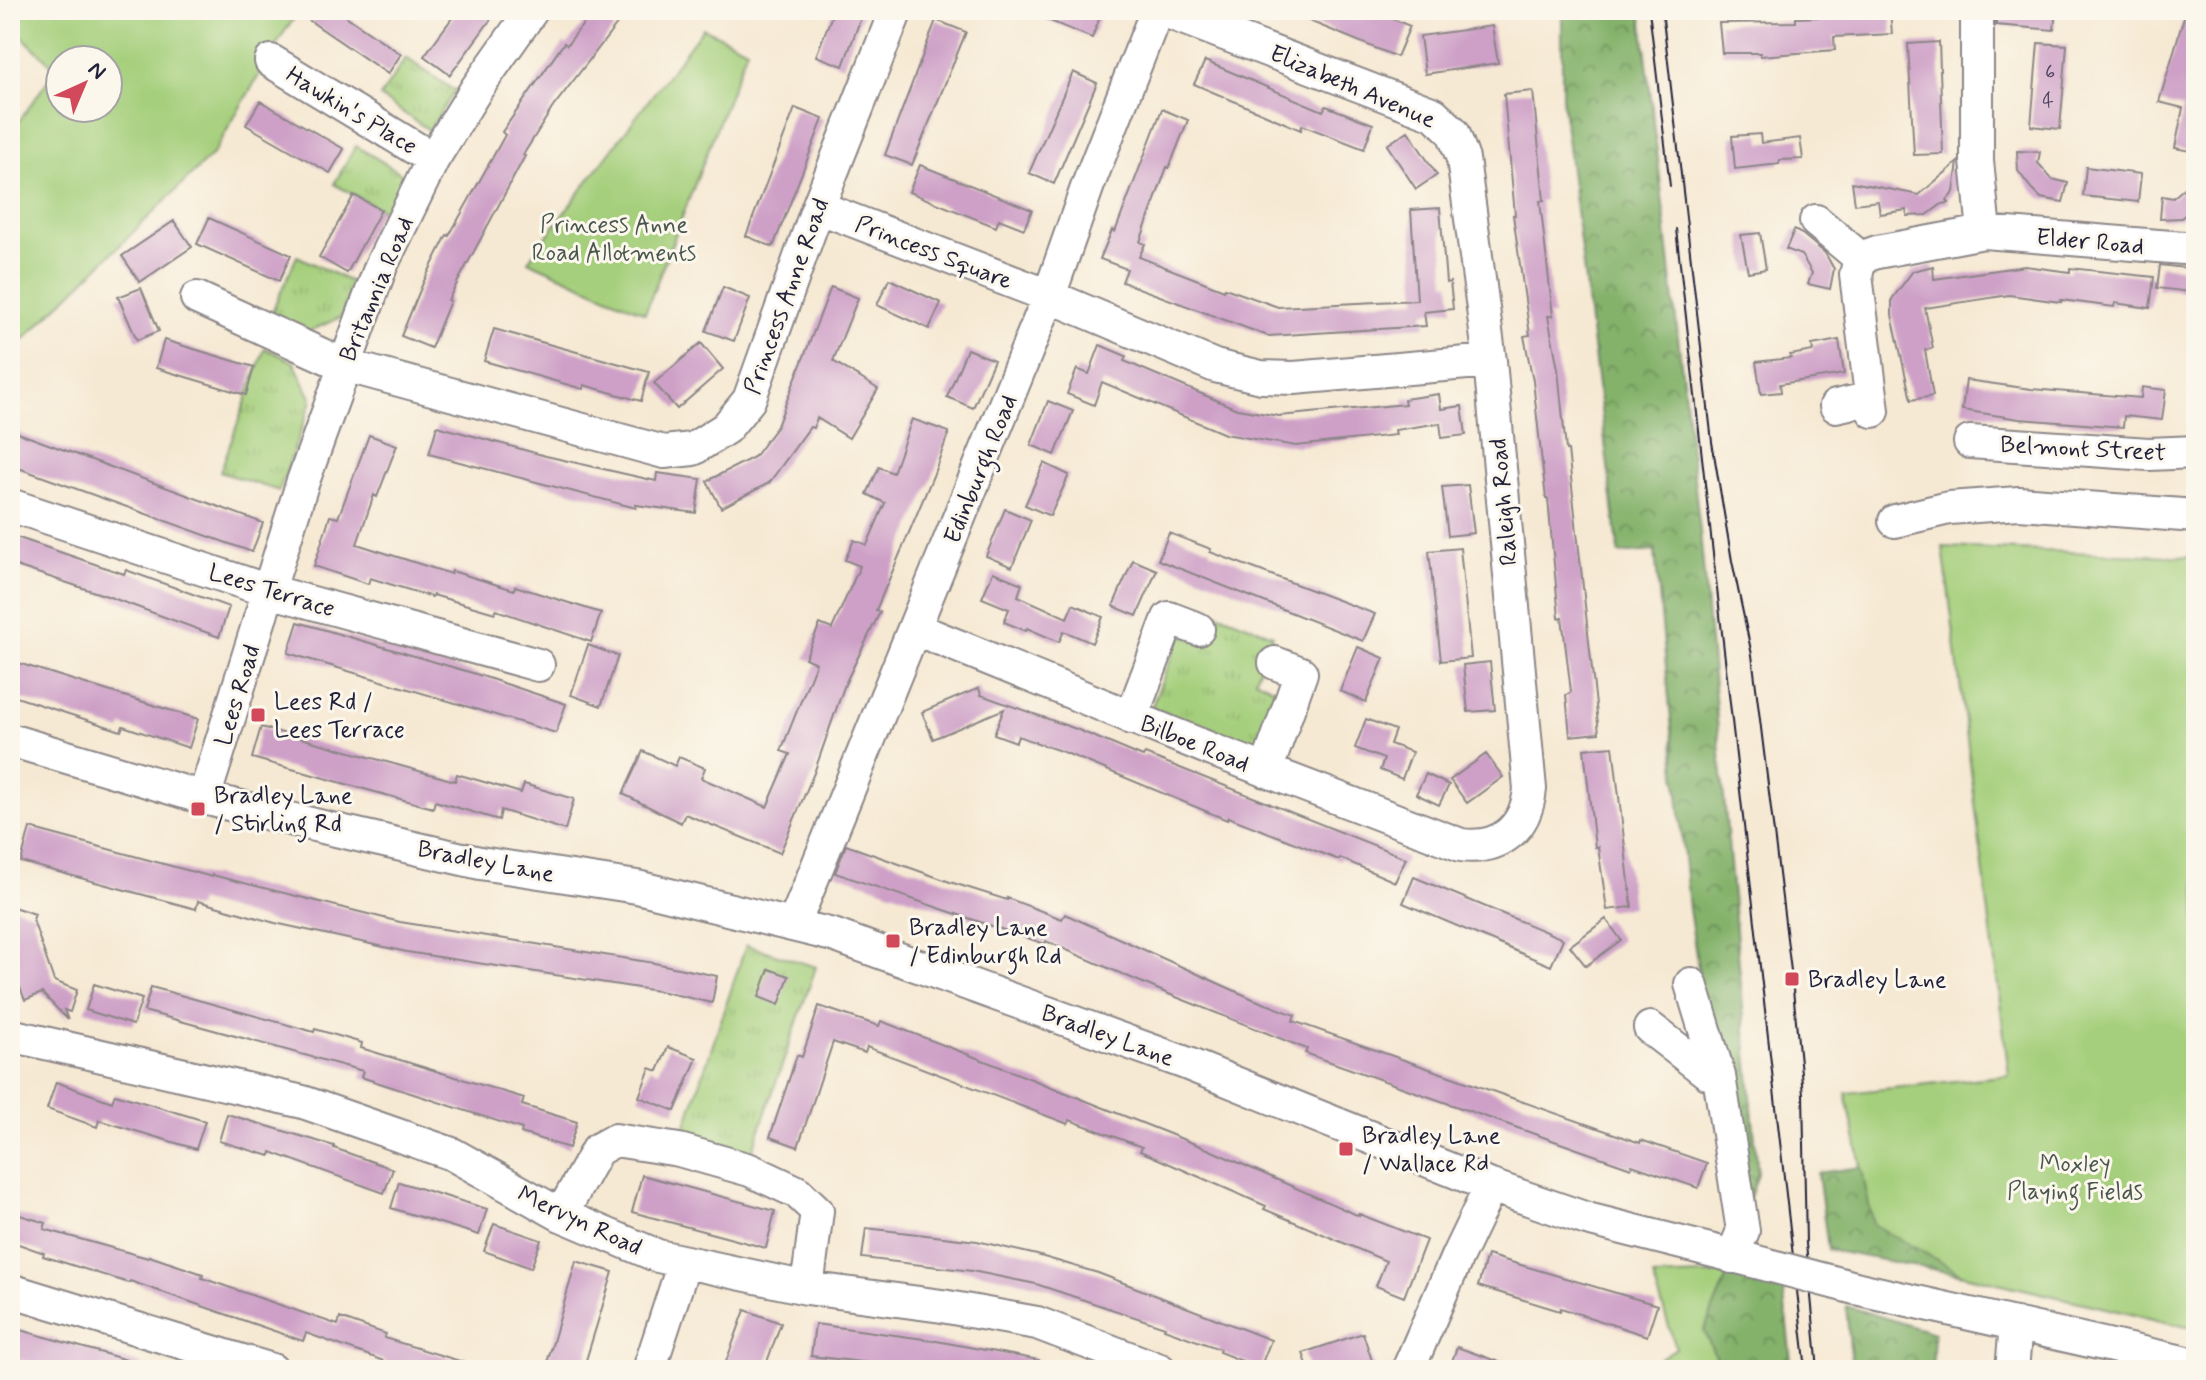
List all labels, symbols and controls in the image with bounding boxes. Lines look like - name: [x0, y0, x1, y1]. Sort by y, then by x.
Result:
- street label: Elizabeth Avenue: [1265, 38, 1440, 136]
- north arrow: [44, 44, 124, 124]
- text: N: [82, 56, 112, 86]
- house number: 6: [2045, 59, 2055, 86]
- street label: Hawkin's Place: [280, 60, 423, 163]
- house number: 4: [2042, 88, 2054, 115]
- street label: Princess Anne Road: [738, 194, 837, 399]
- street label: Princess Square: [851, 209, 1016, 298]
- park label: Princess Anne Road Allotments: [532, 210, 696, 269]
- street label: Britannia Road: [333, 213, 422, 367]
- street label: Elder Road: [2035, 222, 2145, 263]
- street label: Edinburgh Road: [937, 391, 1028, 550]
- street label: Belmont Street: [1999, 430, 2167, 469]
- street label: Raleigh Road: [1483, 437, 1525, 567]
- street label: Lees Terrace: [204, 557, 339, 625]
- street label: Lees Road: [208, 641, 268, 750]
- place label: Lees Rd / Lees Terrace: [274, 687, 405, 746]
- marker: Lees Rd / Lees Terrace: [249, 706, 267, 724]
- street label: Bilboe Road: [1135, 708, 1254, 780]
- place label: Bradley Lane / Stirling Rd: [214, 781, 353, 843]
- marker: Bradley Lane / Stirling Rd: [189, 800, 207, 818]
- street label: Bradley Lane: [415, 834, 557, 891]
- place label: Bradley Lane / Edinburgh Rd: [909, 913, 1062, 975]
- marker: Bradley Lane / Edinburgh Rd: [884, 932, 902, 950]
- place label: Bradley Lane: [1808, 965, 1947, 996]
- marker: Bradley Lane: [1783, 970, 1801, 988]
- street label: Bradley Lane: [1037, 998, 1178, 1075]
- place label: Bradley Lane / Wallace Rd: [1362, 1121, 1501, 1180]
- marker: Bradley Lane / Wallace Rd: [1337, 1140, 1355, 1158]
- park label: Moxley Playing Fields: [2007, 1149, 2143, 1211]
- street label: Mervyn Road: [512, 1179, 646, 1264]

